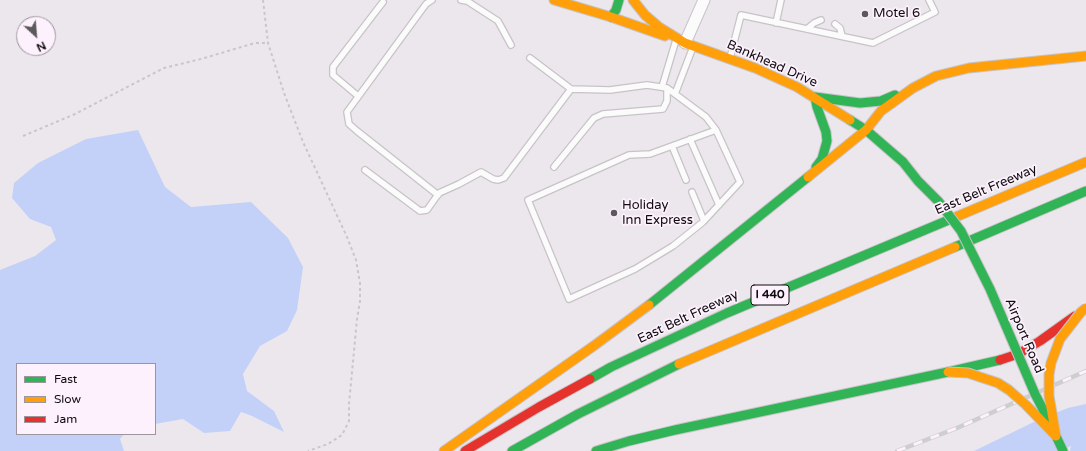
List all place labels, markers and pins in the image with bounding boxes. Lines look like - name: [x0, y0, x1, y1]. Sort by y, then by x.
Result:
- place label: Motel 6: [873, 6, 920, 22]
- marker: Motel 6: [860, 9, 870, 19]
- place label: Holiday Inn Express: [622, 198, 693, 229]
- marker: Holiday Inn Express: [609, 208, 619, 218]

